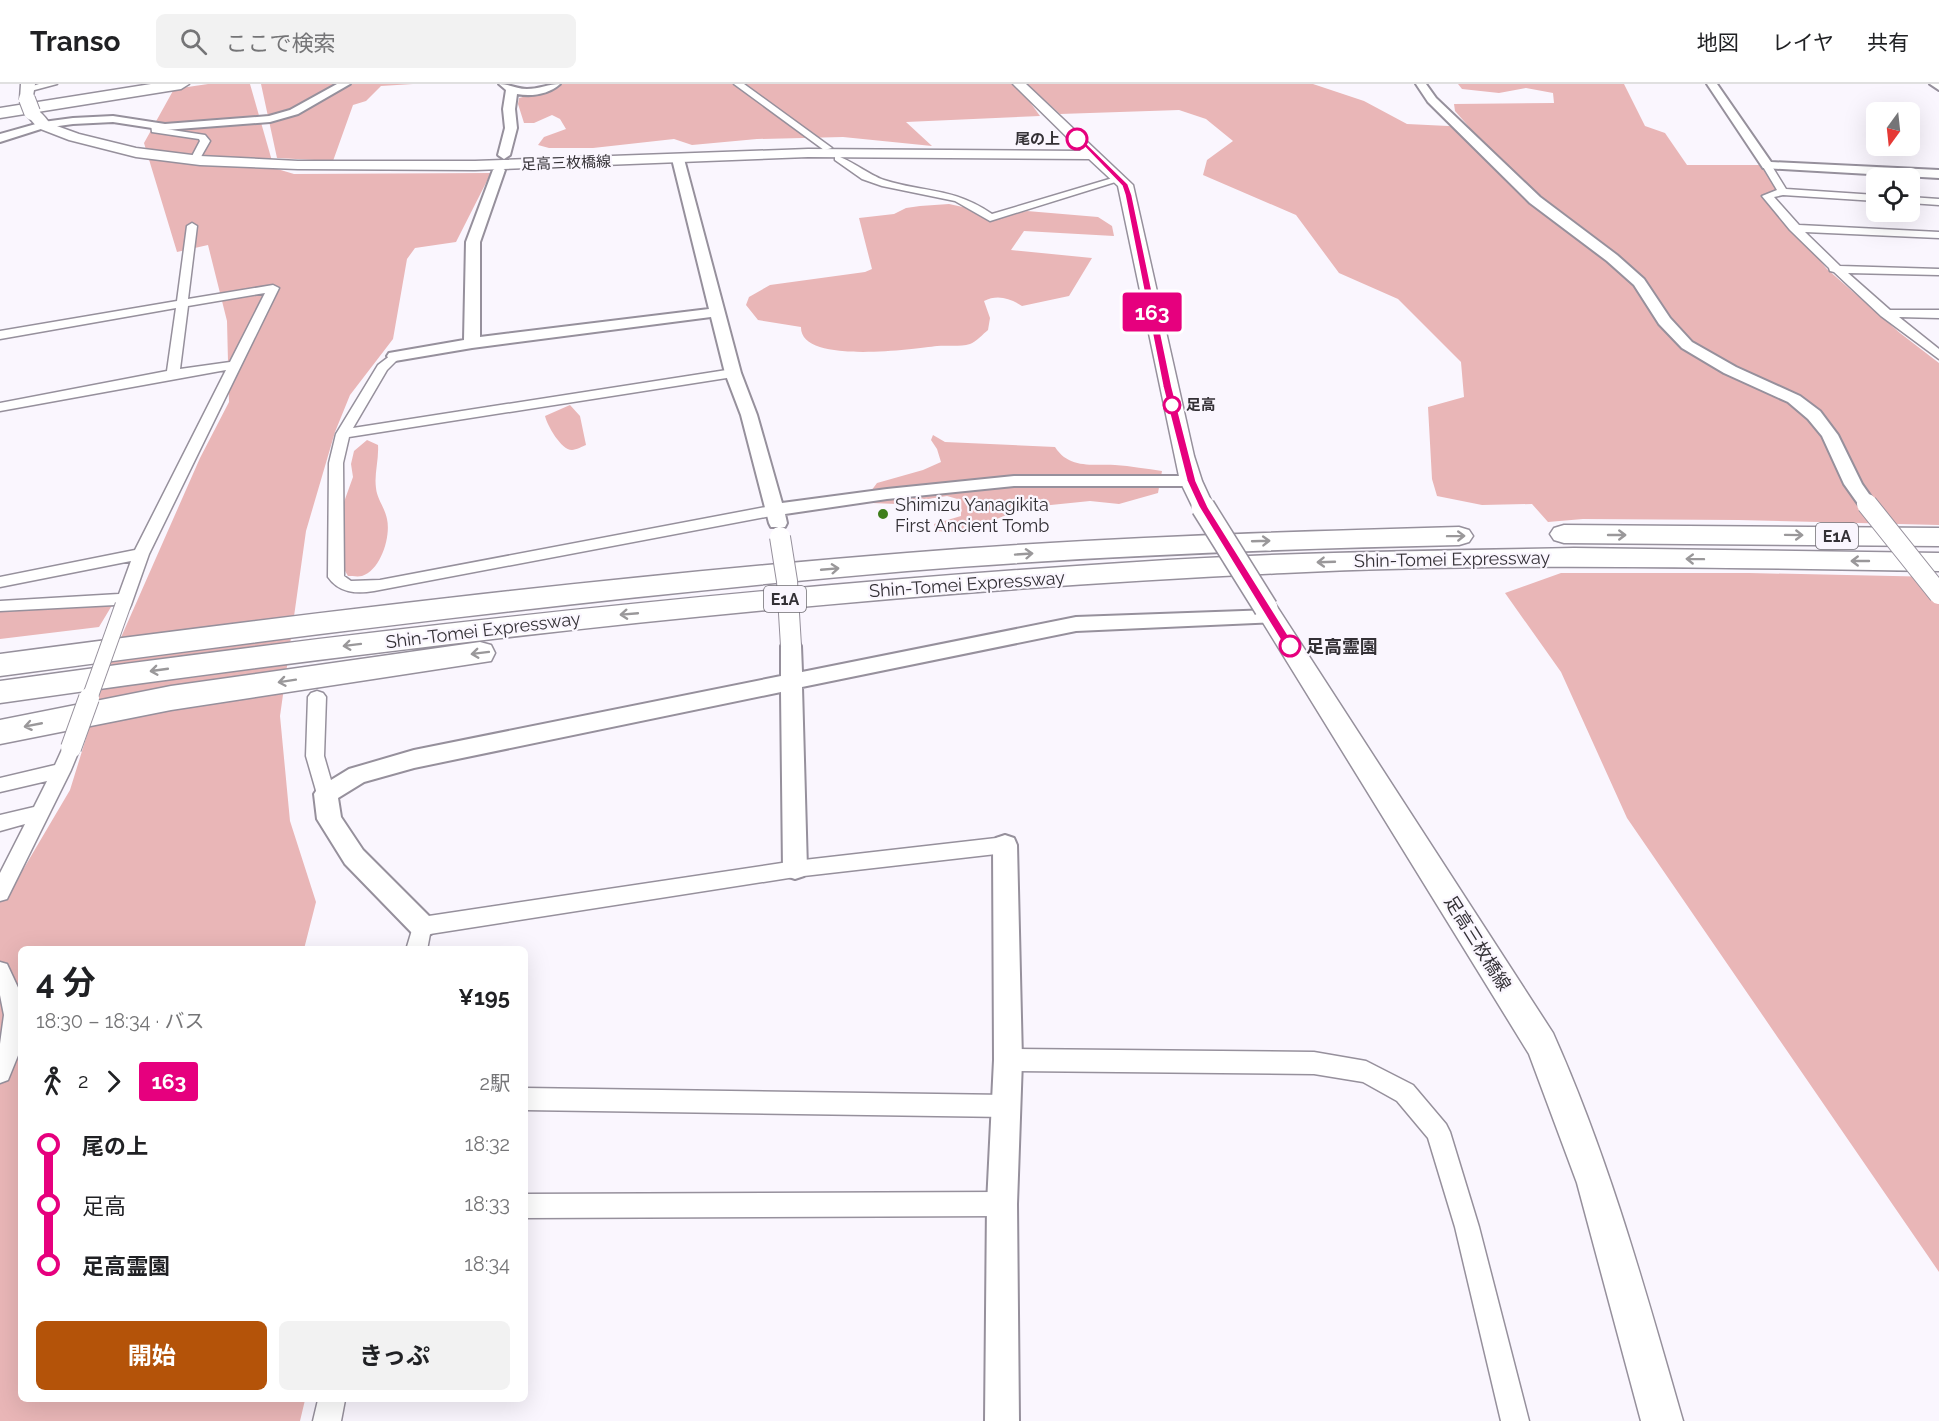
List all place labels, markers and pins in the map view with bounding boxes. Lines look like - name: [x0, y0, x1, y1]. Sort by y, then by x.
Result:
- marker: 尾の上: [1066, 128, 1088, 150]
- place label: 尾の上: [1015, 130, 1060, 148]
- marker: 足高: [1163, 396, 1181, 414]
- place label: 足高: [1186, 396, 1216, 414]
- place label: Shimizu Yanagikita First Ancient Tomb: [895, 494, 1049, 536]
- marker: Shimizu Yanagikita First Ancient Tomb: [876, 507, 890, 521]
- marker: 足高霊園: [1279, 635, 1301, 657]
- place label: 足高霊園: [1306, 636, 1378, 657]

